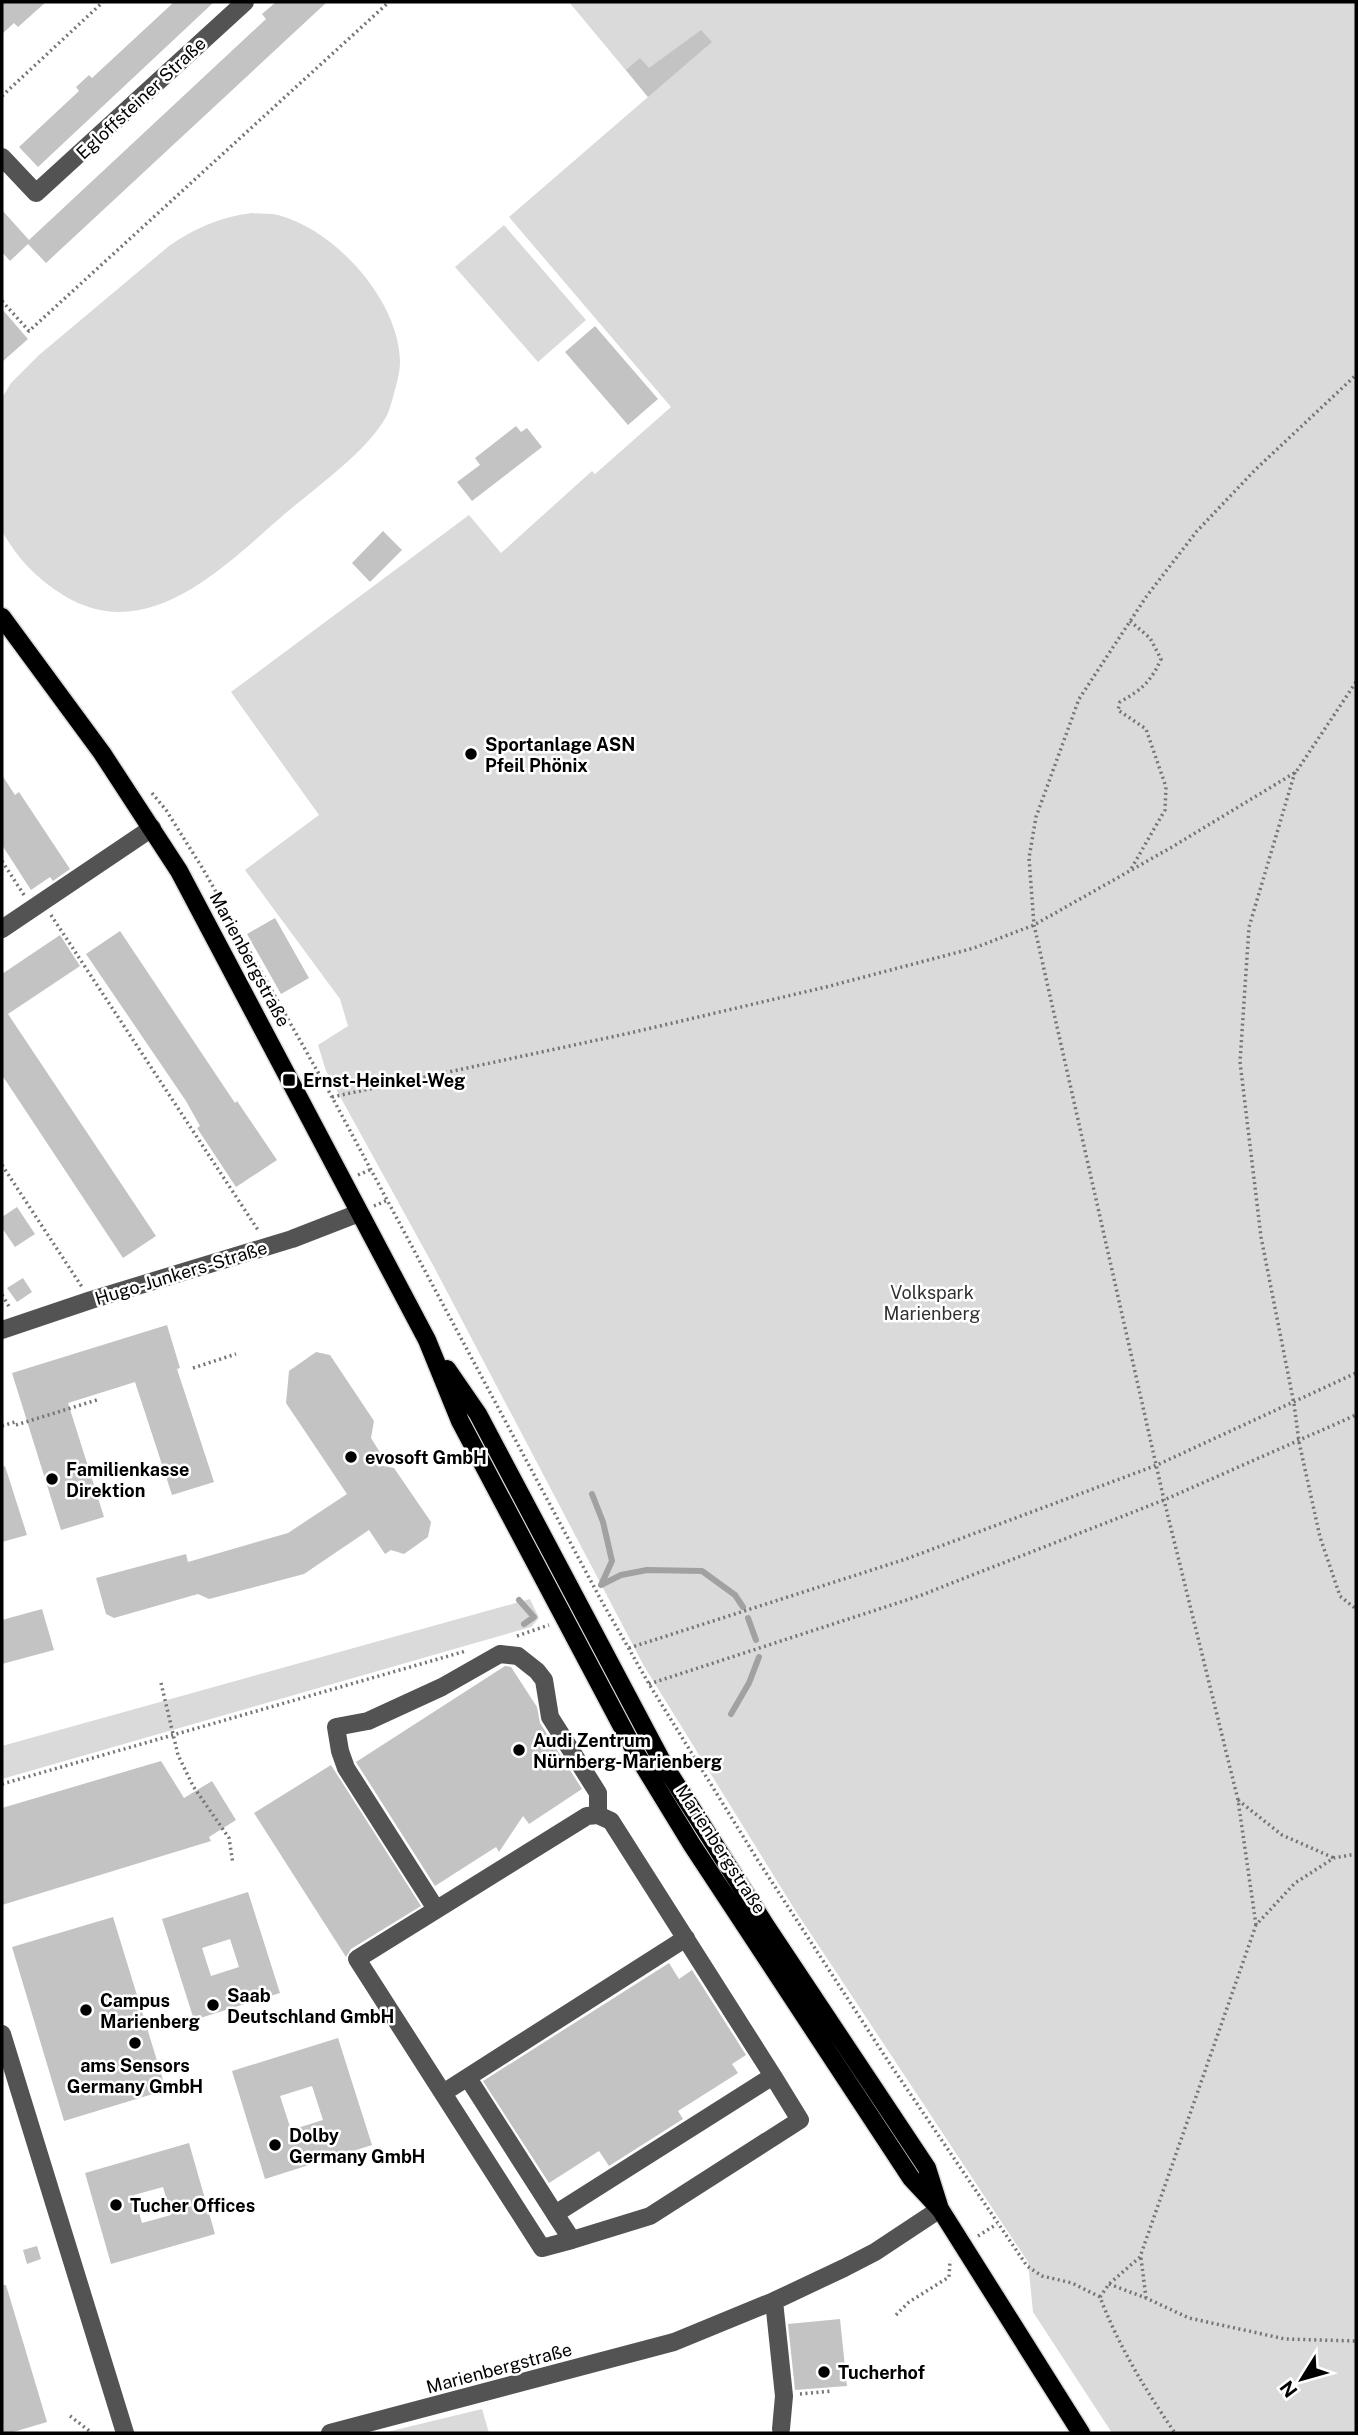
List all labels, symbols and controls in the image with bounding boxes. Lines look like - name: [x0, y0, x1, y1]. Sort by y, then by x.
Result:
- street label: Egloffsteiner Straße: [72, 33, 210, 163]
- place label: Sportanlage ASN Pfeil Phönix: [485, 734, 635, 776]
- marker: Sportanlage ASN Pfeil Phönix: [463, 746, 479, 762]
- street label: Marienbergstraße: [206, 888, 294, 1030]
- place label: Ernst-Heinkel-Weg: [303, 1070, 465, 1091]
- marker: Ernst-Heinkel-Weg: [281, 1072, 297, 1088]
- street label: Hugo-Junkers-Straße: [92, 1237, 270, 1309]
- park label: Volkspark Marienberg: [884, 1282, 980, 1324]
- place label: evosoft GmbH: [365, 1447, 487, 1468]
- marker: evosoft GmbH: [343, 1449, 359, 1465]
- place label: Familienkasse Direktion: [66, 1459, 189, 1501]
- marker: Familienkasse Direktion: [44, 1471, 60, 1487]
- place label: Audi Zentrum Nürnberg-Marienberg: [533, 1730, 722, 1772]
- marker: Audi Zentrum Nürnberg-Marienberg: [511, 1742, 527, 1758]
- street label: Marienbergstraße: [671, 1780, 771, 1918]
- place label: Saab Deutschland GmbH: [227, 1985, 394, 2027]
- place label: Campus Marienberg: [100, 1990, 200, 2032]
- marker: Saab Deutschland GmbH: [205, 1997, 221, 2013]
- marker: Campus Marienberg: [78, 2002, 94, 2018]
- marker: ams Sensors Germany GmbH: [127, 2035, 143, 2051]
- place label: ams Sensors Germany GmbH: [67, 2055, 203, 2097]
- place label: Dolby Germany GmbH: [289, 2125, 425, 2167]
- marker: Dolby Germany GmbH: [267, 2137, 283, 2153]
- place label: Tucher Offices: [130, 2195, 255, 2216]
- marker: Tucher Offices: [108, 2197, 124, 2213]
- street label: Marienbergstraße: [424, 2338, 574, 2398]
- north arrow: [1267, 2344, 1337, 2414]
- place label: Tucherhof: [838, 2362, 925, 2383]
- marker: Tucherhof: [816, 2364, 832, 2380]
- text: N: [1275, 2377, 1302, 2402]

